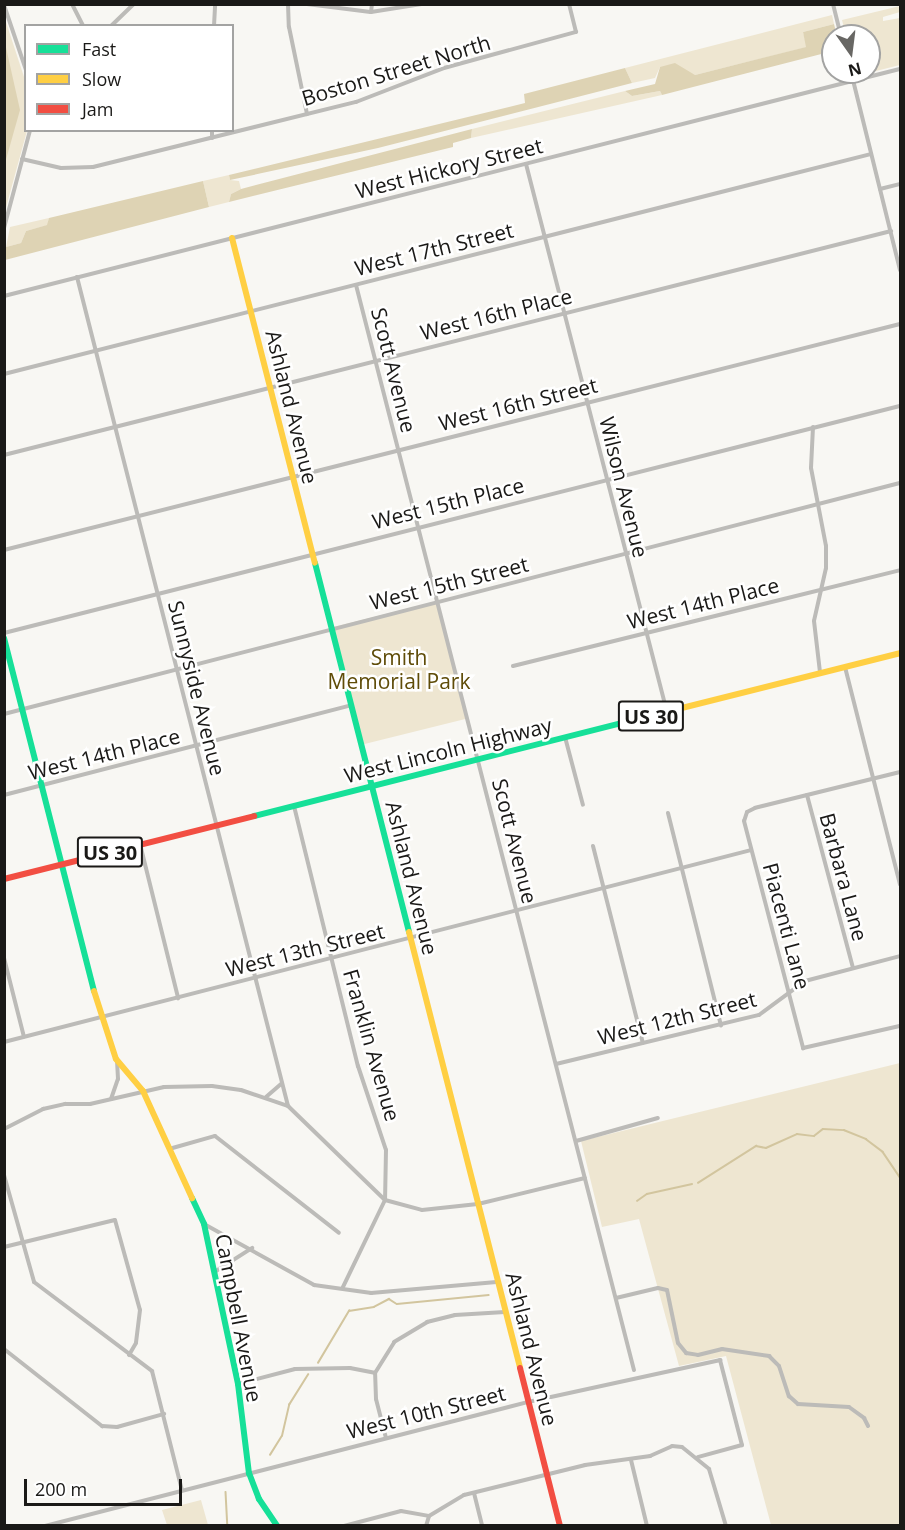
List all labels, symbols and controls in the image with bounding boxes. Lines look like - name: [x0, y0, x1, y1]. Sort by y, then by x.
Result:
- legend: [24, 24, 234, 132]
- north arrow: [821, 24, 881, 84]
- street label: Boston Street North: [299, 29, 493, 111]
- text: Fast: [82, 37, 116, 61]
- text: N: [846, 57, 864, 82]
- text: Slow: [82, 67, 121, 91]
- text: Jam: [82, 97, 114, 121]
- street label: West Hickory Street: [353, 133, 545, 203]
- street label: West 17th Street: [352, 217, 516, 281]
- street label: West 16th Place: [418, 283, 574, 345]
- street label: Scott Avenue: [366, 305, 422, 435]
- street label: Ashland Avenue: [261, 328, 323, 486]
- street label: West 16th Street: [436, 372, 600, 436]
- street label: Wilson Avenue: [594, 414, 654, 560]
- street label: West 15th Place: [370, 472, 526, 534]
- street label: West 15th Street: [367, 551, 531, 615]
- street label: West 14th Place: [625, 572, 781, 634]
- street label: Sunnyside Avenue: [163, 598, 231, 778]
- park label: Smith Memorial Park: [328, 644, 470, 694]
- road number: US 30: [616, 699, 686, 733]
- street label: West Lincoln Highway: [342, 712, 554, 788]
- street label: West 14th Place: [26, 723, 182, 785]
- street label: Scott Avenue: [487, 776, 543, 906]
- street label: Ashland Avenue: [381, 799, 443, 957]
- street label: Barbara Lane: [815, 810, 873, 944]
- road number: US 30: [76, 835, 144, 869]
- street label: Piacenti Lane: [758, 860, 816, 992]
- street label: West 13th Street: [223, 918, 387, 982]
- street label: Franklin Avenue: [338, 966, 406, 1124]
- street label: West 12th Street: [595, 986, 759, 1050]
- street label: Campbell Avenue: [210, 1232, 268, 1404]
- street label: Ashland Avenue: [501, 1270, 563, 1428]
- street label: West 10th Street: [344, 1380, 508, 1444]
- scale bar: [27, 1467, 184, 1505]
- text: 200 m: [35, 1477, 87, 1501]

